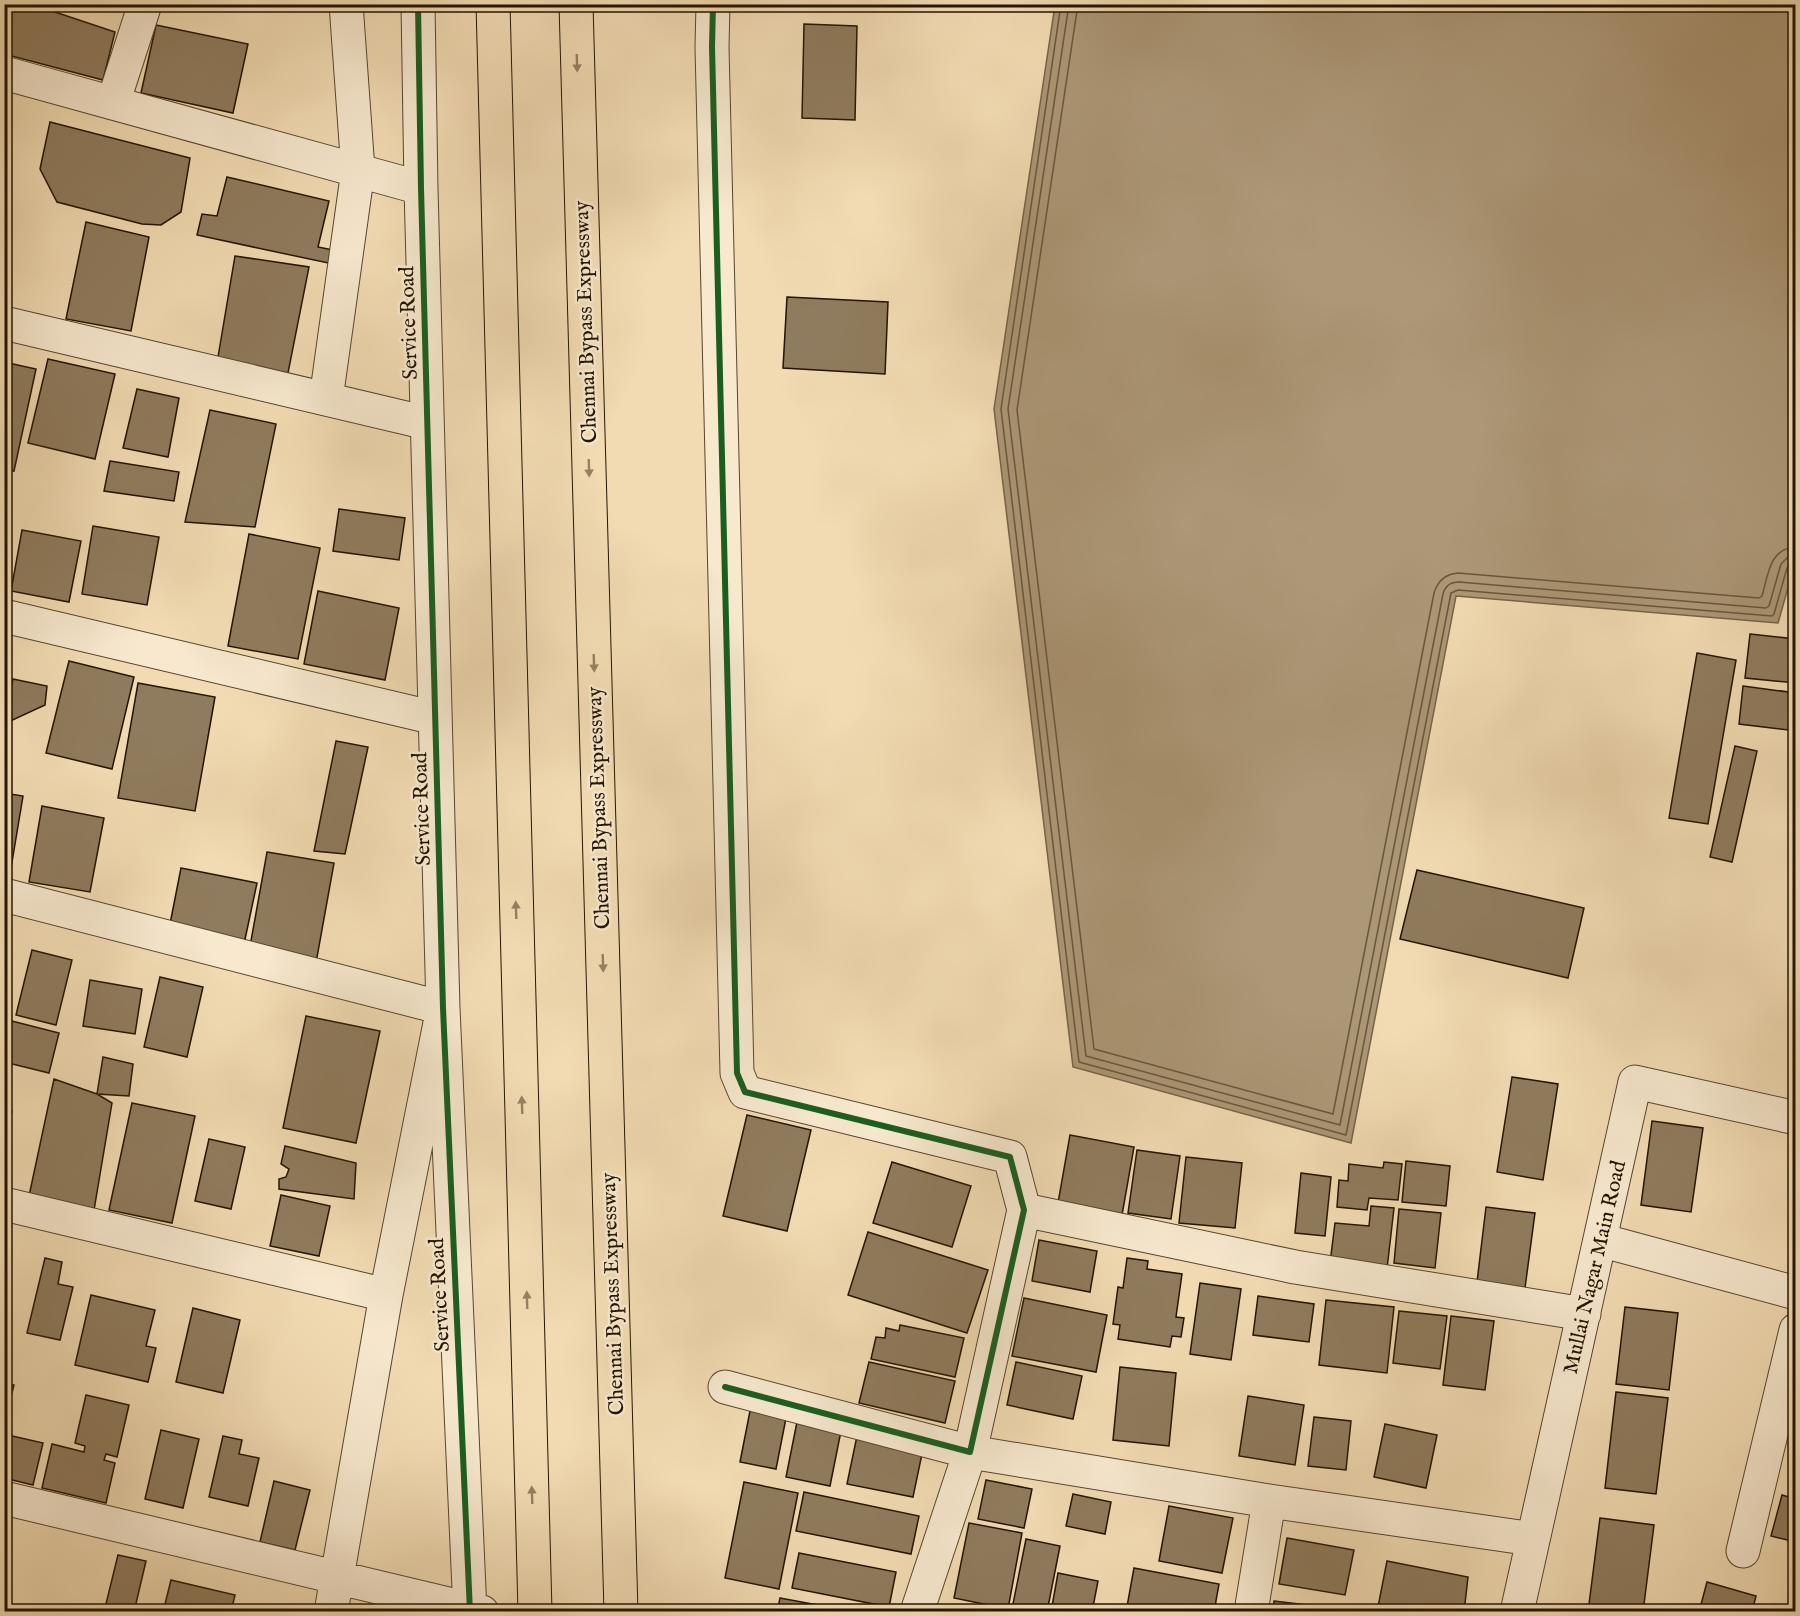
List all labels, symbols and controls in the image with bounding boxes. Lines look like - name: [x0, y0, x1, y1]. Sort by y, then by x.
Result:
- one-way arrow: [573, 53, 582, 72]
- street label: Chennai Bypass Expressway: [569, 200, 604, 444]
- street label: Service Road: [394, 265, 425, 380]
- one-way arrow: [584, 458, 593, 477]
- one-way arrow: [589, 653, 599, 672]
- street label: Chennai Bypass Expressway: [582, 686, 617, 930]
- street label: Service Road: [407, 751, 438, 866]
- one-way arrow: [512, 901, 521, 920]
- one-way arrow: [598, 953, 607, 972]
- one-way arrow: [517, 1096, 526, 1115]
- street label: Mullai Nagar Main Road: [1558, 1157, 1633, 1377]
- street label: Chennai Bypass Expressway: [596, 1172, 631, 1416]
- street label: Service Road: [424, 1237, 457, 1352]
- one-way arrow: [522, 1291, 531, 1310]
- one-way arrow: [527, 1485, 537, 1504]

